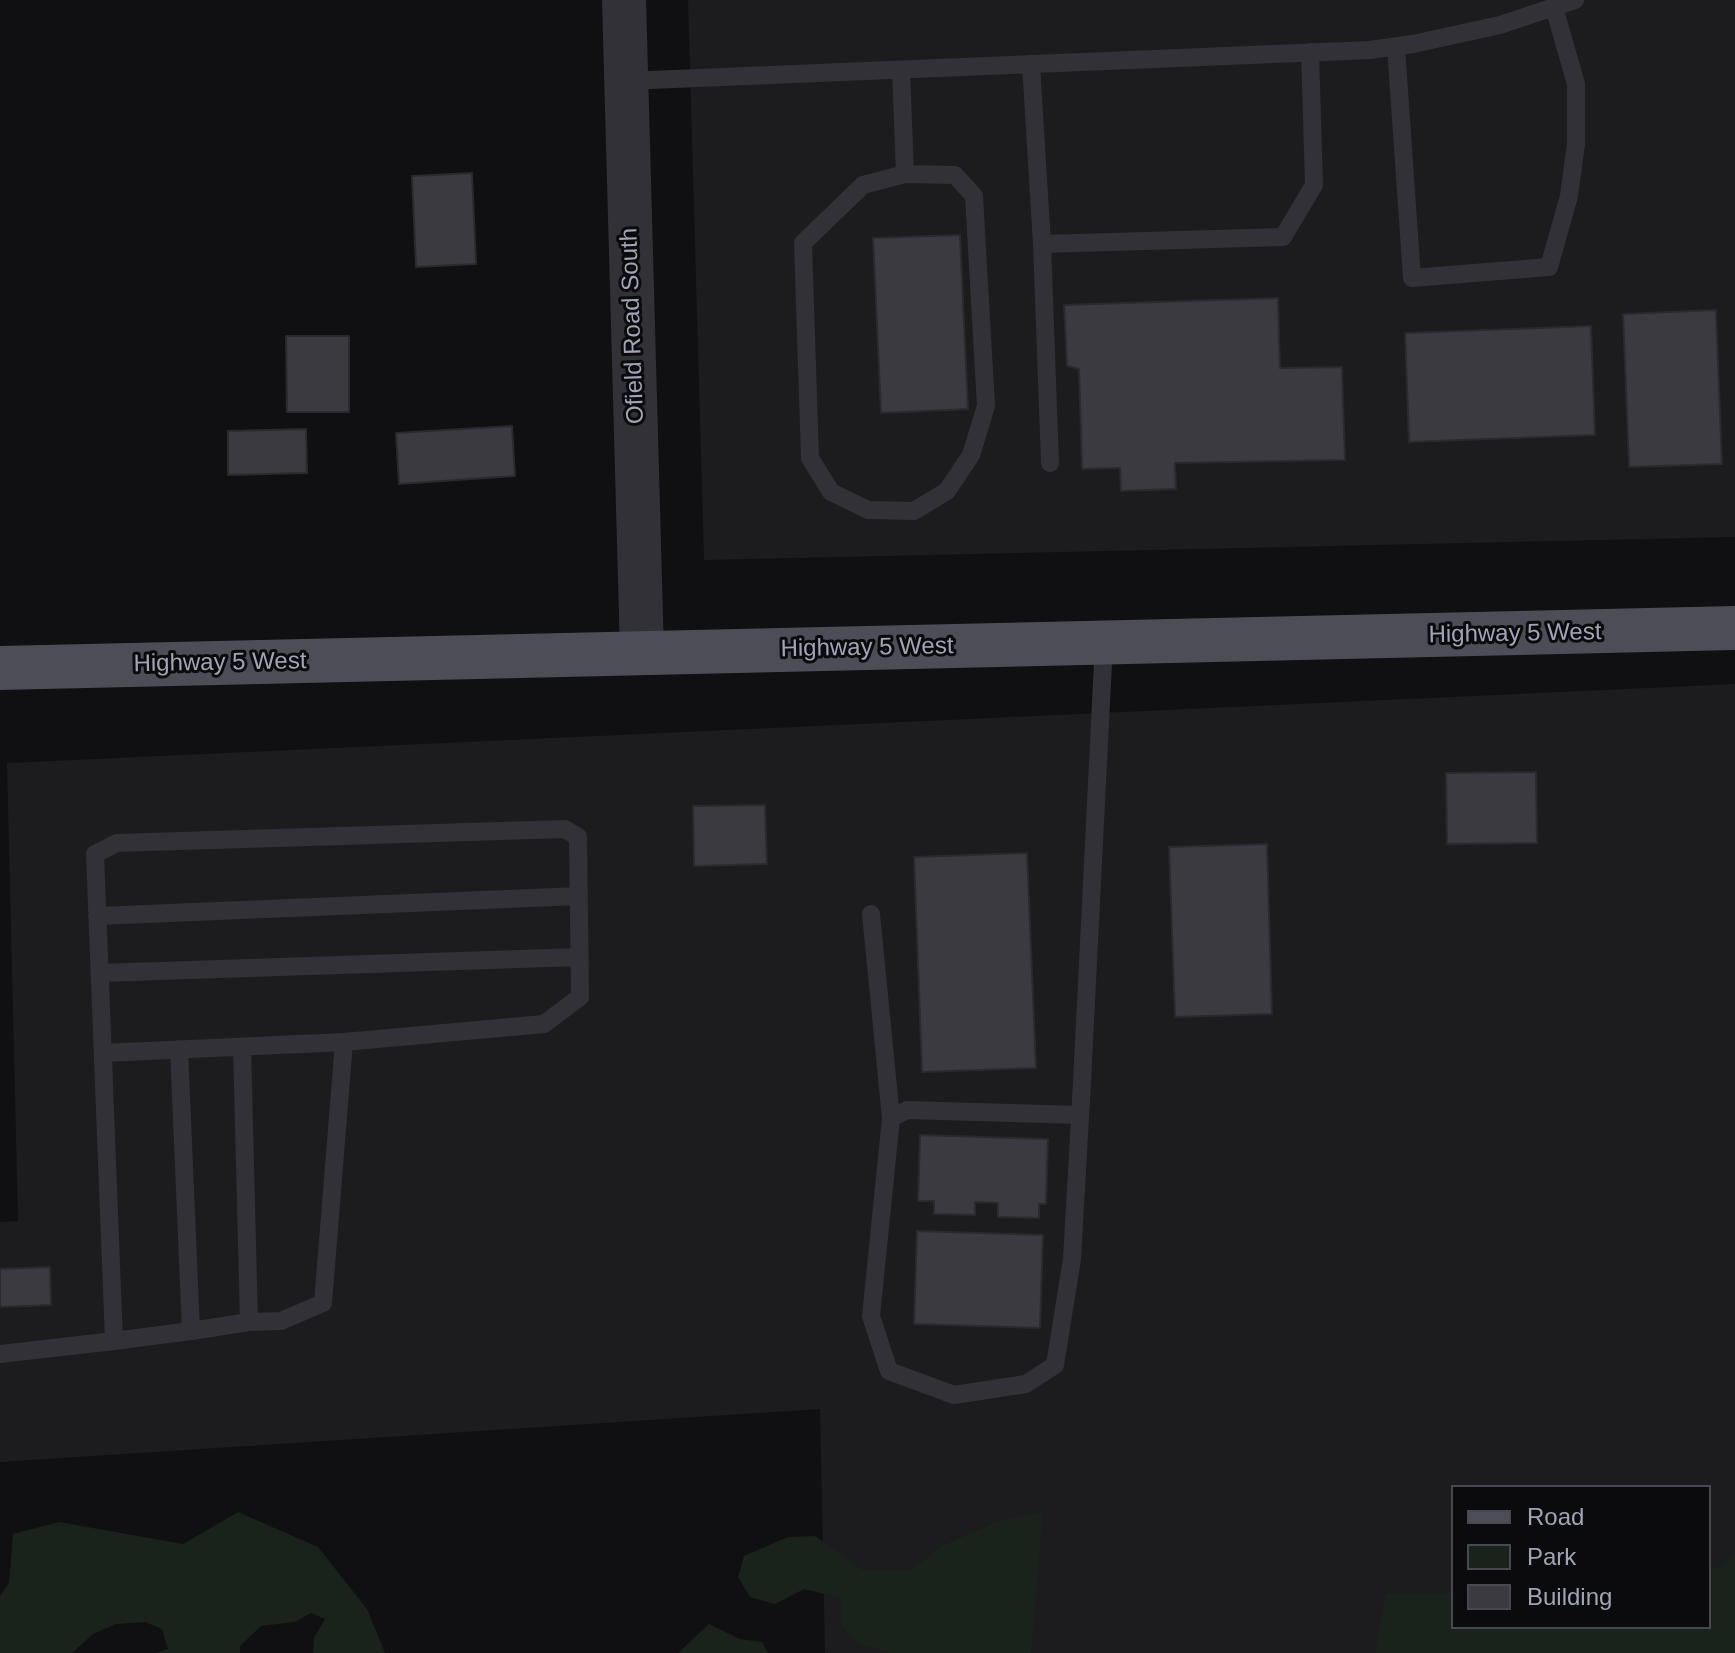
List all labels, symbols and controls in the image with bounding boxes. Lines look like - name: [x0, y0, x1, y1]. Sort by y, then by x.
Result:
- street label: Ofield Road South: [615, 227, 651, 425]
- street label: Highway 5 West: [1428, 618, 1602, 650]
- street label: Highway 5 West: [780, 632, 954, 664]
- street label: Highway 5 West: [133, 647, 307, 679]
- legend: [1451, 1485, 1711, 1629]
- text: Road: [1527, 1503, 1584, 1530]
- text: Park: [1527, 1543, 1576, 1570]
- text: Building: [1527, 1583, 1612, 1610]

